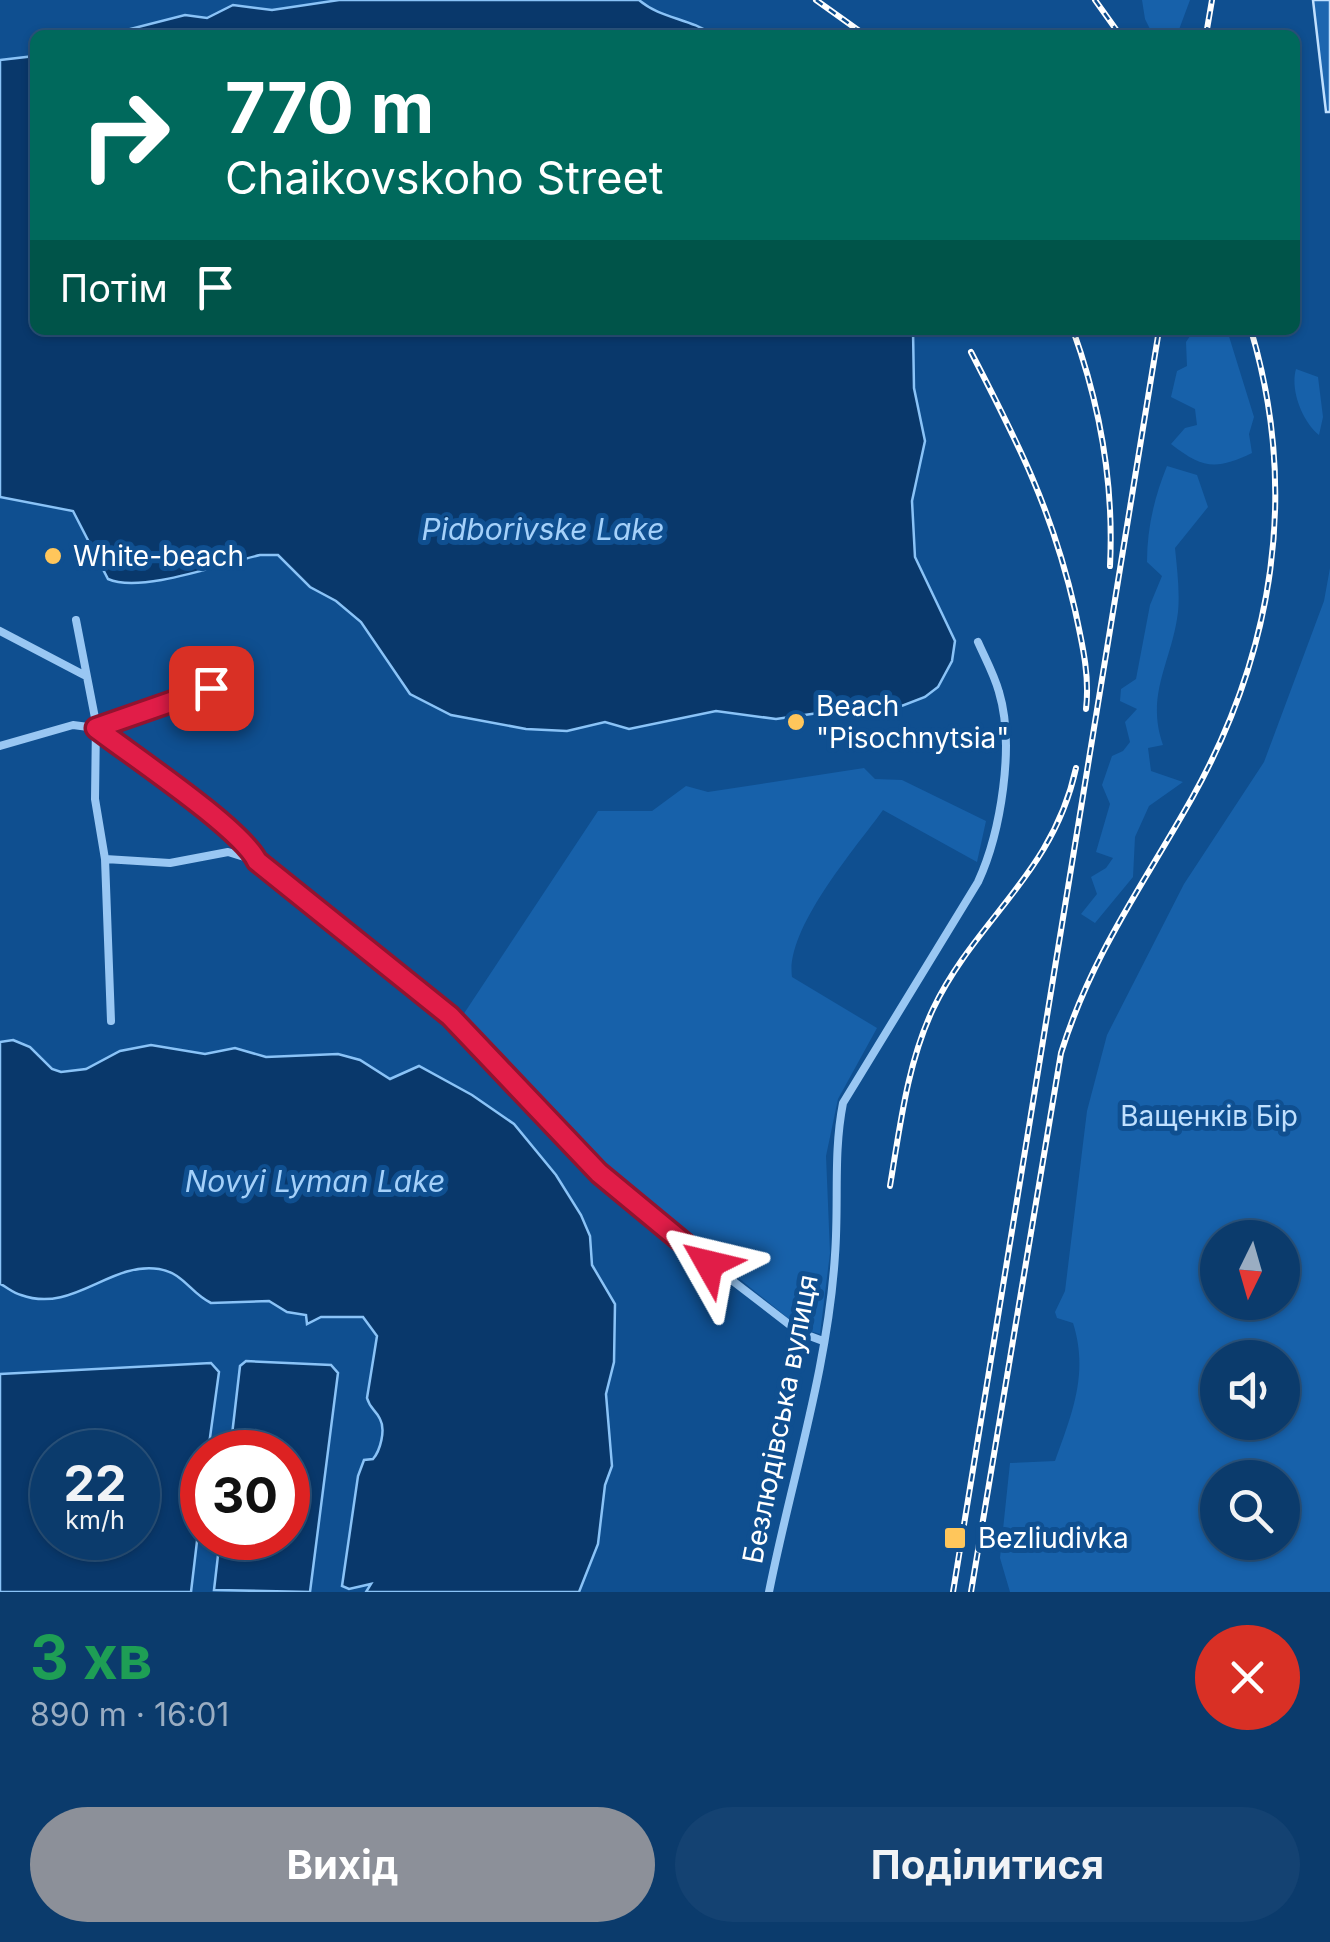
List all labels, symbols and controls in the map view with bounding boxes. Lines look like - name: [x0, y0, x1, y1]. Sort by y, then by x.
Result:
- text: 770 m: [225, 65, 434, 150]
- icon: right: [60, 70, 190, 200]
- text: Chaikovskoho Street: [225, 150, 663, 205]
- icon: arrive: [188, 260, 243, 315]
- text: Потім: [60, 265, 168, 311]
- water label: Pidborivske Lake: [422, 511, 664, 547]
- place label: White-beach: [73, 539, 244, 573]
- marker: White-beach: [42, 545, 64, 567]
- pin: [169, 646, 254, 731]
- icon: arrive: [184, 661, 239, 716]
- place label: Beach "Pisochnytsia": [816, 689, 1009, 755]
- marker: Beach "Pisochnytsia": [785, 711, 807, 733]
- park label: Ващенків Бір: [1120, 1099, 1298, 1133]
- water label: Novyi Lyman Lake: [185, 1163, 445, 1199]
- position arrow: [657, 1212, 761, 1316]
- north arrow: [1200, 1220, 1300, 1320]
- map controls: [1200, 1220, 1300, 1560]
- street label: Безлюдівська вулиця: [735, 1272, 825, 1566]
- button: sound: [1200, 1340, 1300, 1440]
- speed limit sign: 30: [180, 1430, 310, 1560]
- text: 22: [64, 1453, 127, 1513]
- button: search: [1200, 1460, 1300, 1560]
- text: km/h: [65, 1505, 125, 1535]
- place label: Bezliudivka: [978, 1521, 1129, 1555]
- marker: Bezliudivka: [942, 1525, 968, 1551]
- text: 3 хв: [30, 1621, 152, 1693]
- button: close: [1195, 1625, 1300, 1730]
- text: 890 m · 16:01: [30, 1695, 229, 1734]
- button: Вихід: [30, 1807, 655, 1922]
- button: Поділитися: [675, 1807, 1300, 1922]

